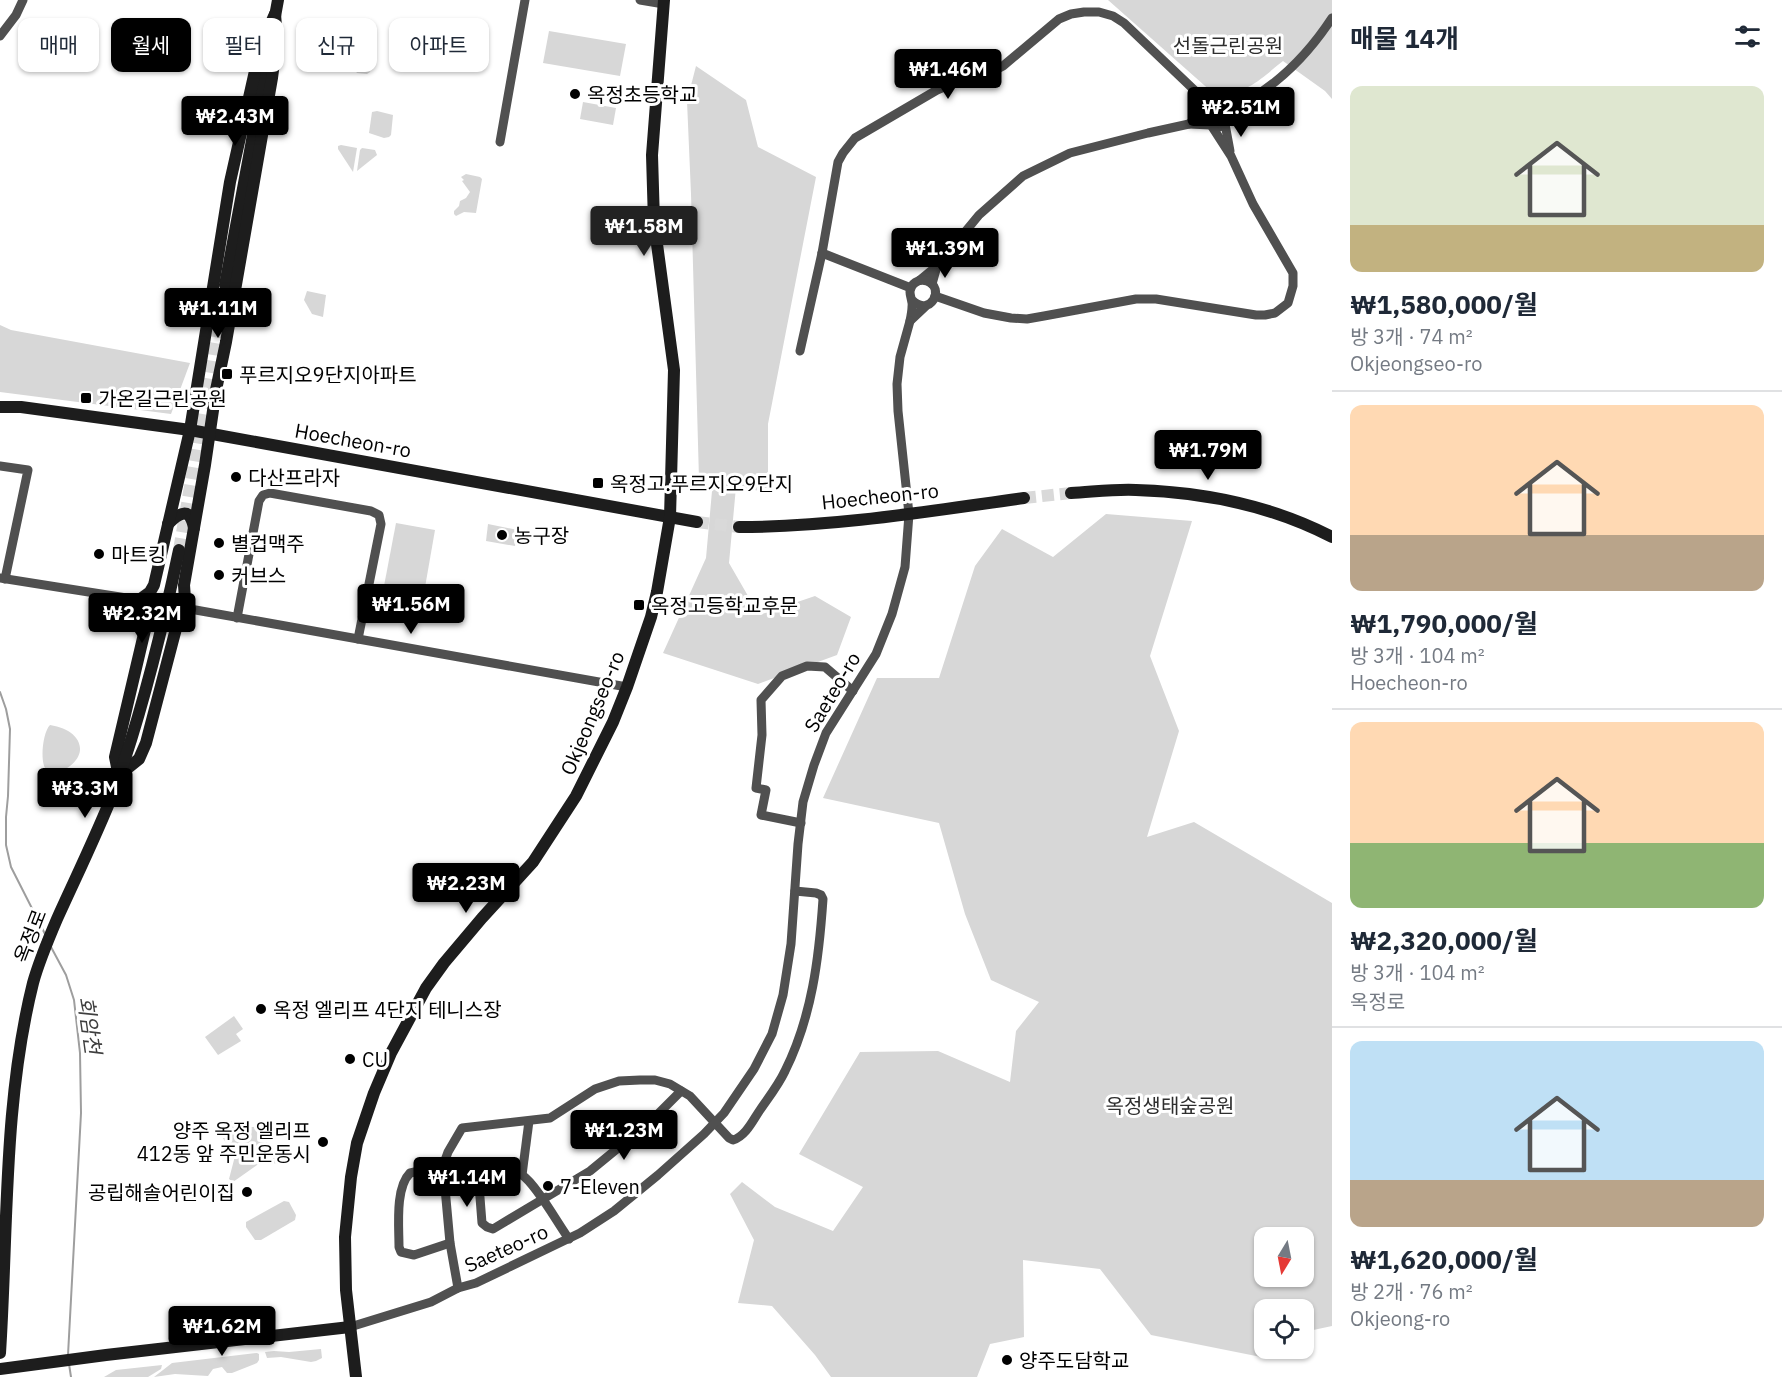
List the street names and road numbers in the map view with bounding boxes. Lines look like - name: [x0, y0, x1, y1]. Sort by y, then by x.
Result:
- street label: Hoecheon-ro: [293, 416, 413, 464]
- street label: Hoecheon-ro: [820, 476, 940, 516]
- street label: Okjeongseo-ro: [554, 647, 630, 779]
- street label: Saeteo-ro: [798, 647, 866, 737]
- street label: 옥정로: [8, 905, 52, 967]
- street label: Saeteo-ro: [460, 1218, 552, 1278]

